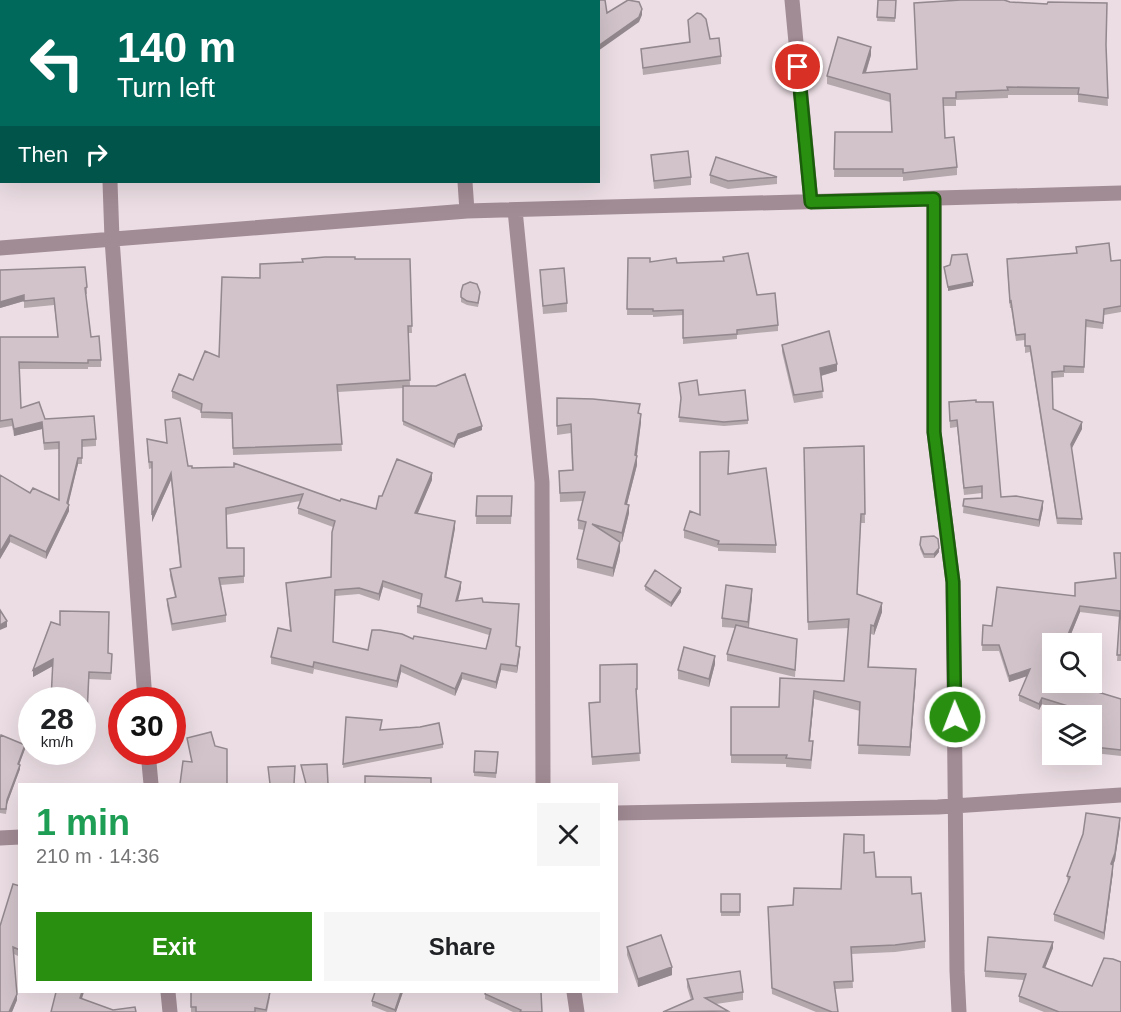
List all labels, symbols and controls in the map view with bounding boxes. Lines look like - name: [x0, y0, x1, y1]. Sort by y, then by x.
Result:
- icon: left: [18, 24, 96, 102]
- text: 140 m: [117, 24, 236, 71]
- pin: [772, 41, 823, 92]
- icon: arrive: [781, 50, 814, 83]
- text: Turn left: [117, 73, 215, 103]
- icon: right: [80, 138, 113, 171]
- text: Then: [18, 142, 68, 167]
- map controls: [1042, 633, 1102, 765]
- button: search: [1042, 633, 1102, 693]
- position arrow: [923, 685, 987, 749]
- speed limit sign: 30: [108, 687, 186, 765]
- text: 28: [40, 702, 74, 735]
- button: layers: [1042, 705, 1102, 765]
- text: km/h: [41, 733, 73, 750]
- text: 1 min: [36, 802, 130, 843]
- button: close: [537, 803, 600, 866]
- text: 210 m · 14:36: [36, 845, 159, 867]
- button: Exit: [36, 912, 312, 981]
- button: Share: [324, 912, 600, 981]

